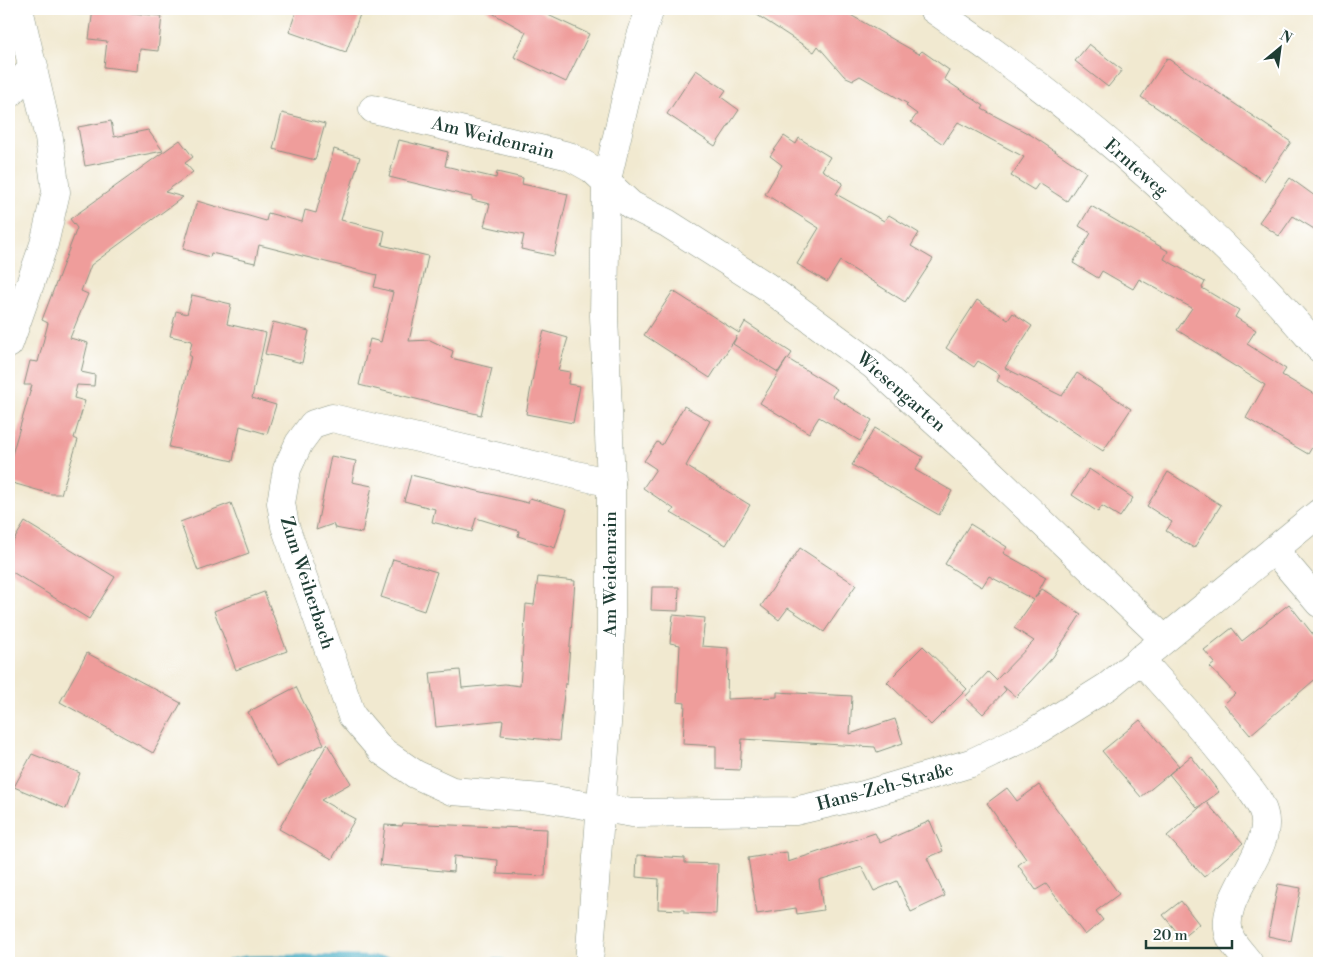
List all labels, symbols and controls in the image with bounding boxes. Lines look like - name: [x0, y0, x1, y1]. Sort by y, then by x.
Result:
- north arrow: [1256, 22, 1306, 72]
- text: N: [1277, 27, 1295, 48]
- street label: Am Weidenrain: [428, 111, 557, 164]
- street label: Ernteweg: [1099, 134, 1173, 202]
- street label: Wiesengarten: [851, 346, 951, 437]
- street label: Am Weidenrain: [599, 511, 622, 638]
- street label: Zum Weiherbach: [275, 514, 339, 653]
- street label: Hans-Zeh-Straße: [814, 758, 956, 816]
- scale bar: [1146, 917, 1232, 949]
- text: 20 m: [1153, 926, 1188, 945]

